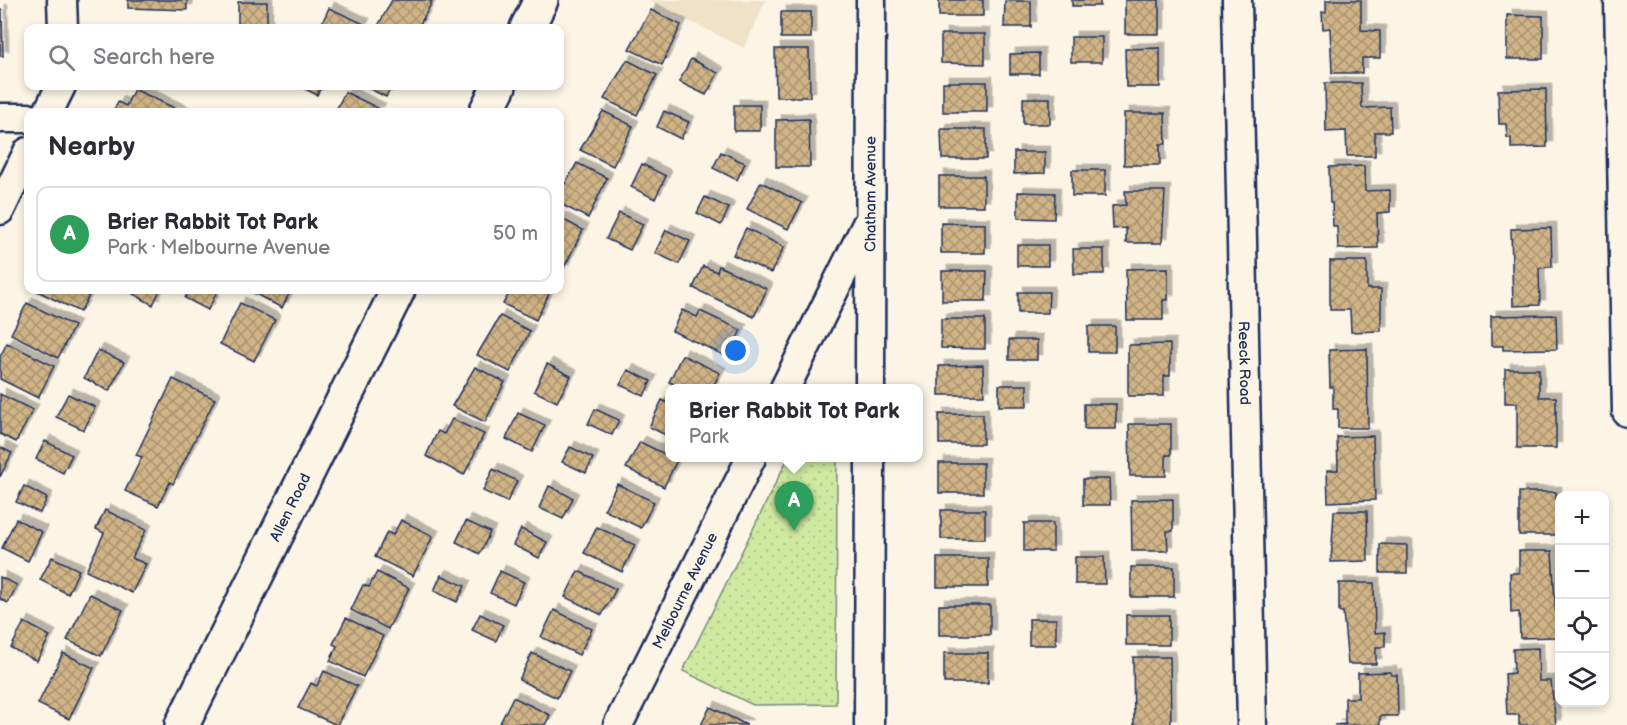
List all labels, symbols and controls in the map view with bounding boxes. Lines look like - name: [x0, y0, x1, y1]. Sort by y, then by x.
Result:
- search box: [24, 24, 564, 90]
- icon: search: [45, 41, 78, 74]
- text: Search here: [93, 44, 215, 71]
- text: Nearby: [48, 132, 135, 163]
- street label: Chatham Avenue: [861, 136, 880, 252]
- text: Brier Rabbit Tot Park: [107, 209, 318, 236]
- text: A: [63, 222, 76, 246]
- text: 50 m: [493, 222, 538, 246]
- text: Park · Melbourne Avenue: [107, 236, 330, 260]
- street label: Reeck Road: [1234, 321, 1255, 405]
- your location: [721, 336, 750, 365]
- popup: [665, 384, 923, 462]
- text: Brier Rabbit Tot Park: [689, 398, 899, 425]
- text: Park: [689, 425, 729, 449]
- street label: Allen Road: [265, 470, 315, 545]
- pin: A: [774, 482, 814, 531]
- map controls: [1555, 491, 1609, 707]
- button: +: [1555, 491, 1609, 545]
- street label: Melbourne Avenue: [648, 529, 722, 652]
- button: −: [1555, 545, 1609, 599]
- button: locate: [1555, 599, 1609, 653]
- button: layers: [1555, 653, 1609, 707]

